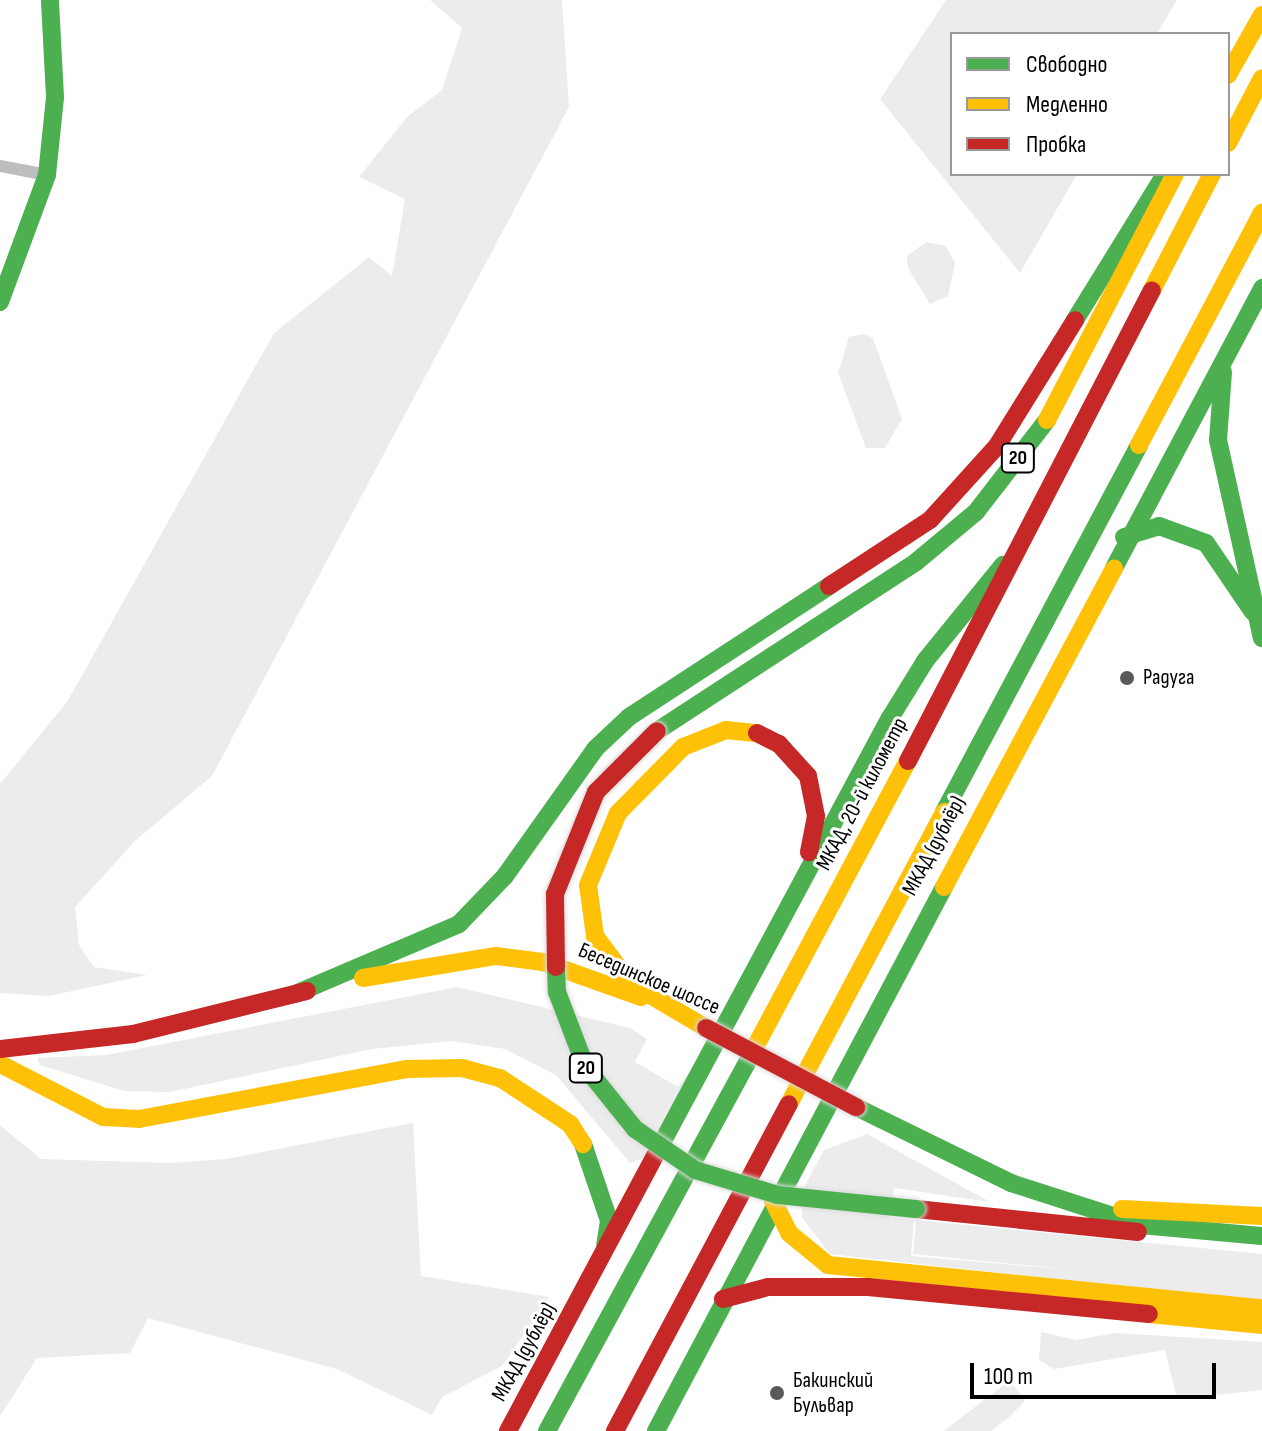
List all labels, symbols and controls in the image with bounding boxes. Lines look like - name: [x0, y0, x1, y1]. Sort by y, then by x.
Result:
- legend: [950, 32, 1230, 176]
- text: Свободно: [1026, 50, 1107, 79]
- text: Медленно: [1026, 90, 1108, 119]
- text: Пробка: [1026, 130, 1086, 159]
- road number: 20: [1000, 442, 1036, 474]
- place label: Радуга: [1143, 665, 1194, 691]
- marker: Радуга: [1118, 669, 1136, 687]
- street label: МКАД, 20-й километр: [811, 713, 913, 875]
- street label: МКАД (дублёр): [897, 792, 971, 900]
- street label: Бесединское шоссе: [574, 937, 724, 1021]
- road number: 20: [568, 1052, 604, 1084]
- street label: МКАД (дублёр): [486, 1298, 562, 1406]
- scale bar: [974, 1347, 1220, 1397]
- text: 100 m: [984, 1362, 1033, 1391]
- place label: Бакинский Бульвар: [793, 1367, 873, 1418]
- marker: Бакинский Бульвар: [768, 1384, 786, 1402]

